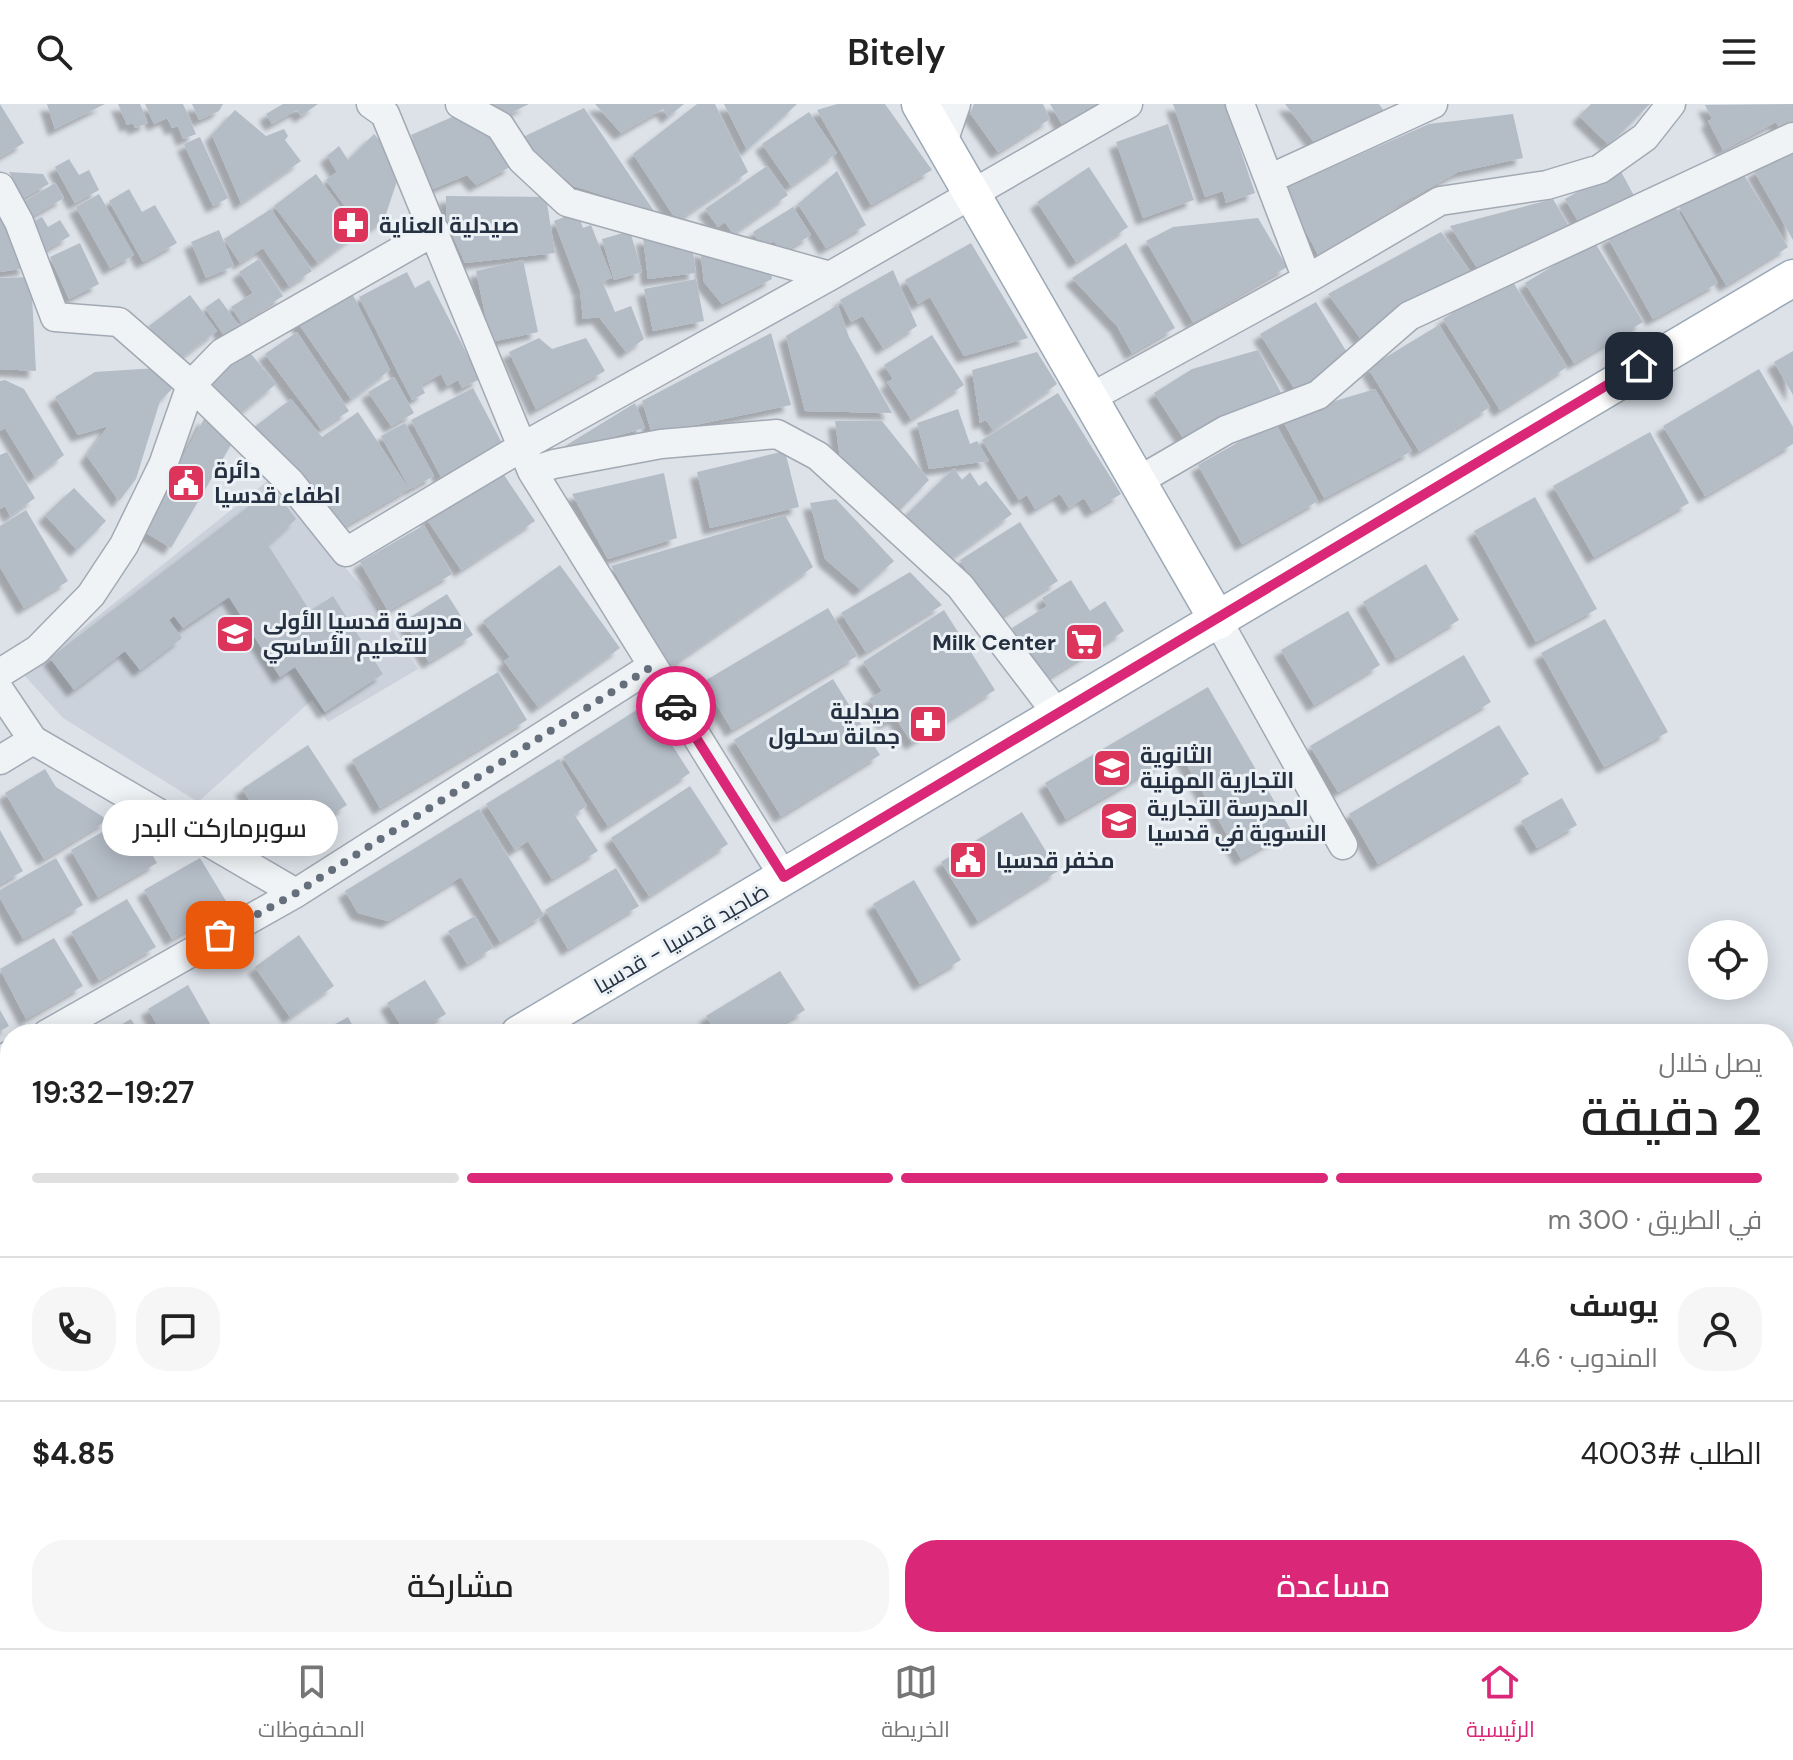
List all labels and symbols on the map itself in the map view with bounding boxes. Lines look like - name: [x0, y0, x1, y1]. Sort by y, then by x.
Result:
- pharmacy icon: صيدلية العناية: [330, 204, 372, 246]
- place label: صيدلية العناية: [379, 211, 519, 240]
- pin: [1605, 332, 1673, 400]
- place label: دائرة اطفاء قدسيا: [214, 456, 341, 510]
- public building icon: دائرة اطفاء قدسيا: [165, 462, 207, 504]
- place label: مدرسة قدسيا الأولى للتعليم الأساسي: [263, 607, 463, 664]
- school or university icon: مدرسة قدسيا الأولى للتعليم الأساسي: [214, 613, 256, 655]
- supermarket icon: Milk Center: [1063, 621, 1105, 663]
- place label: Milk Center: [932, 628, 1056, 657]
- courier: [636, 666, 716, 746]
- place label: صيدلية جمانة سحلول: [768, 697, 900, 751]
- pharmacy icon: صيدلية جمانة سحلول: [907, 703, 949, 745]
- place label: الثانوية التجارية المهنية: [1140, 741, 1294, 795]
- school or university icon: الثانوية التجارية المهنية: [1091, 747, 1133, 789]
- place label: المدرسة التجارية النسوية في قدسيا: [1147, 794, 1327, 851]
- callout: سوبرماركت البدر: [102, 799, 338, 855]
- school or university icon: المدرسة التجارية النسوية في قدسيا: [1098, 800, 1140, 842]
- public building icon: مخفر قدسيا: [947, 839, 989, 881]
- place label: مخفر قدسيا: [996, 846, 1115, 875]
- street label: ضاحيد قدسيا - قدسيا: [589, 877, 774, 1000]
- pin: [186, 901, 254, 969]

